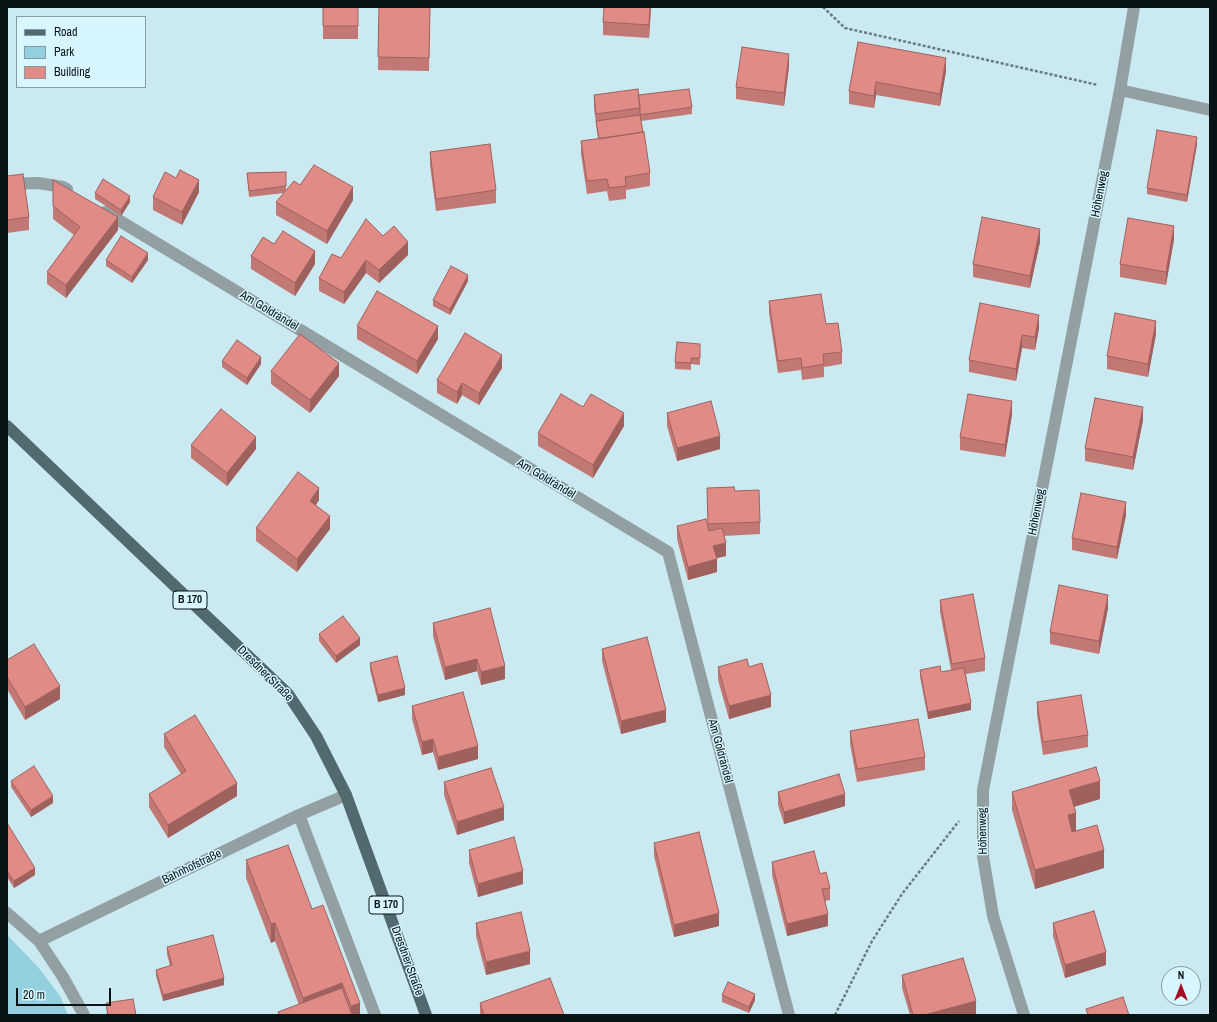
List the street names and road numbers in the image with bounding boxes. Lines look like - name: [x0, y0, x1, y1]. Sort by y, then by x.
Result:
- street label: Höhenweg: [1088, 170, 1112, 218]
- street label: Am Goldrändel: [237, 288, 301, 334]
- street label: Am Goldrändel: [514, 456, 578, 502]
- street label: Höhenweg: [1025, 488, 1049, 536]
- road number: B 170: [173, 591, 207, 609]
- street label: Dresdner Straße: [234, 643, 296, 705]
- street label: Am Goldrändel: [705, 717, 735, 785]
- street label: Höhenweg: [975, 807, 991, 855]
- street label: Bahnhofstraße: [160, 846, 224, 888]
- road number: B 170: [369, 896, 403, 914]
- street label: Dresdner Straße: [388, 924, 426, 998]

